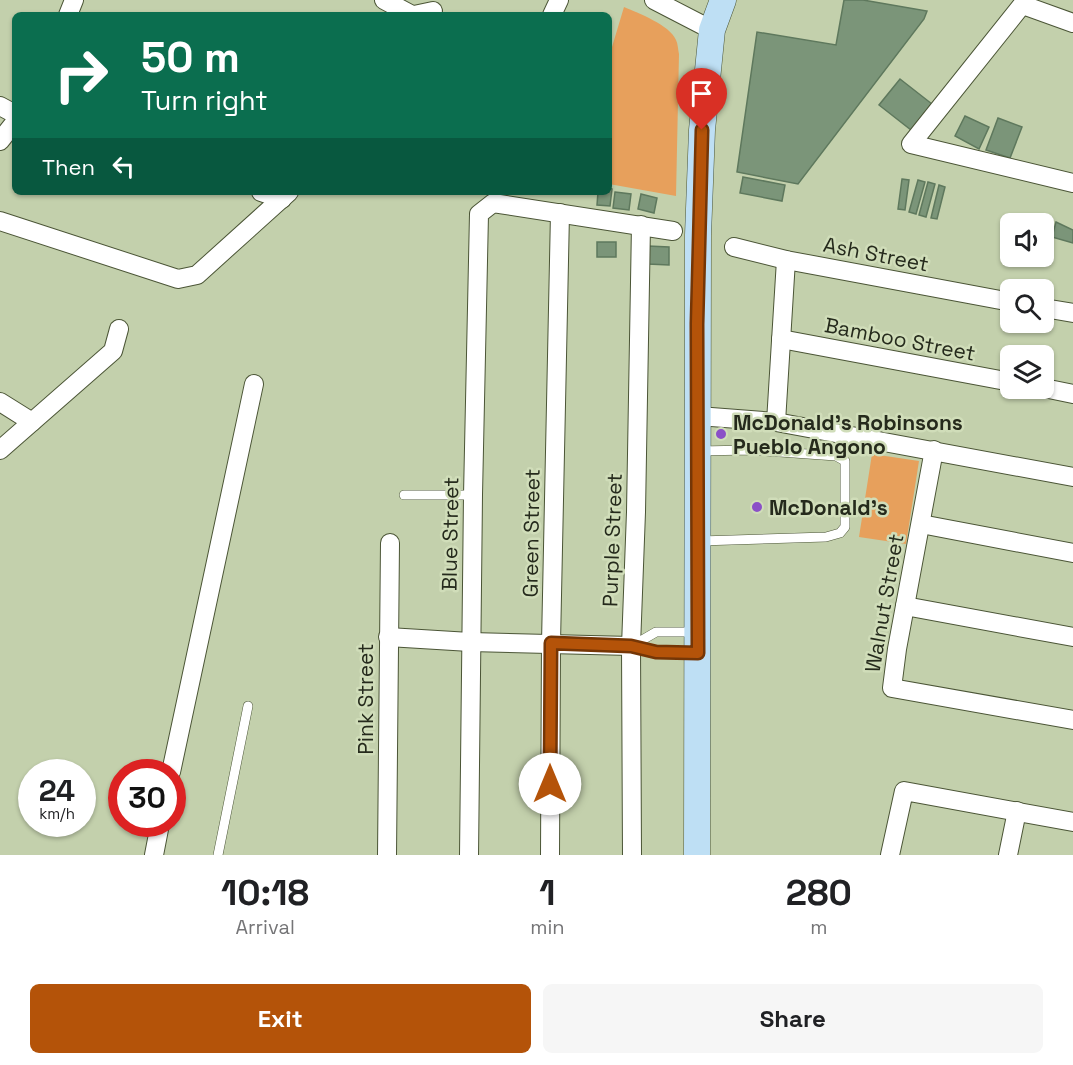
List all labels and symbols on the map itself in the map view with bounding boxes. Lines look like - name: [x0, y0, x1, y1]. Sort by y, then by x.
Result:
- pin: [676, 68, 727, 130]
- street label: Ash Street: [821, 231, 931, 277]
- street label: Bamboo Street: [822, 311, 978, 367]
- place label: McDonald's Robinsons Pueblo Angono: [733, 409, 963, 460]
- marker: McDonald's Robinsons Pueblo Angono: [714, 427, 728, 441]
- street label: Green Street: [516, 468, 546, 598]
- street label: Purple Street: [596, 473, 628, 607]
- street label: Blue Street: [436, 477, 464, 591]
- place label: McDonald's: [769, 494, 888, 521]
- marker: McDonald's: [750, 500, 764, 514]
- street label: Walnut Street: [859, 532, 909, 674]
- street label: Pink Street: [352, 643, 379, 755]
- position arrow: [518, 752, 582, 816]
- speed limit sign: 30: [108, 759, 186, 837]

